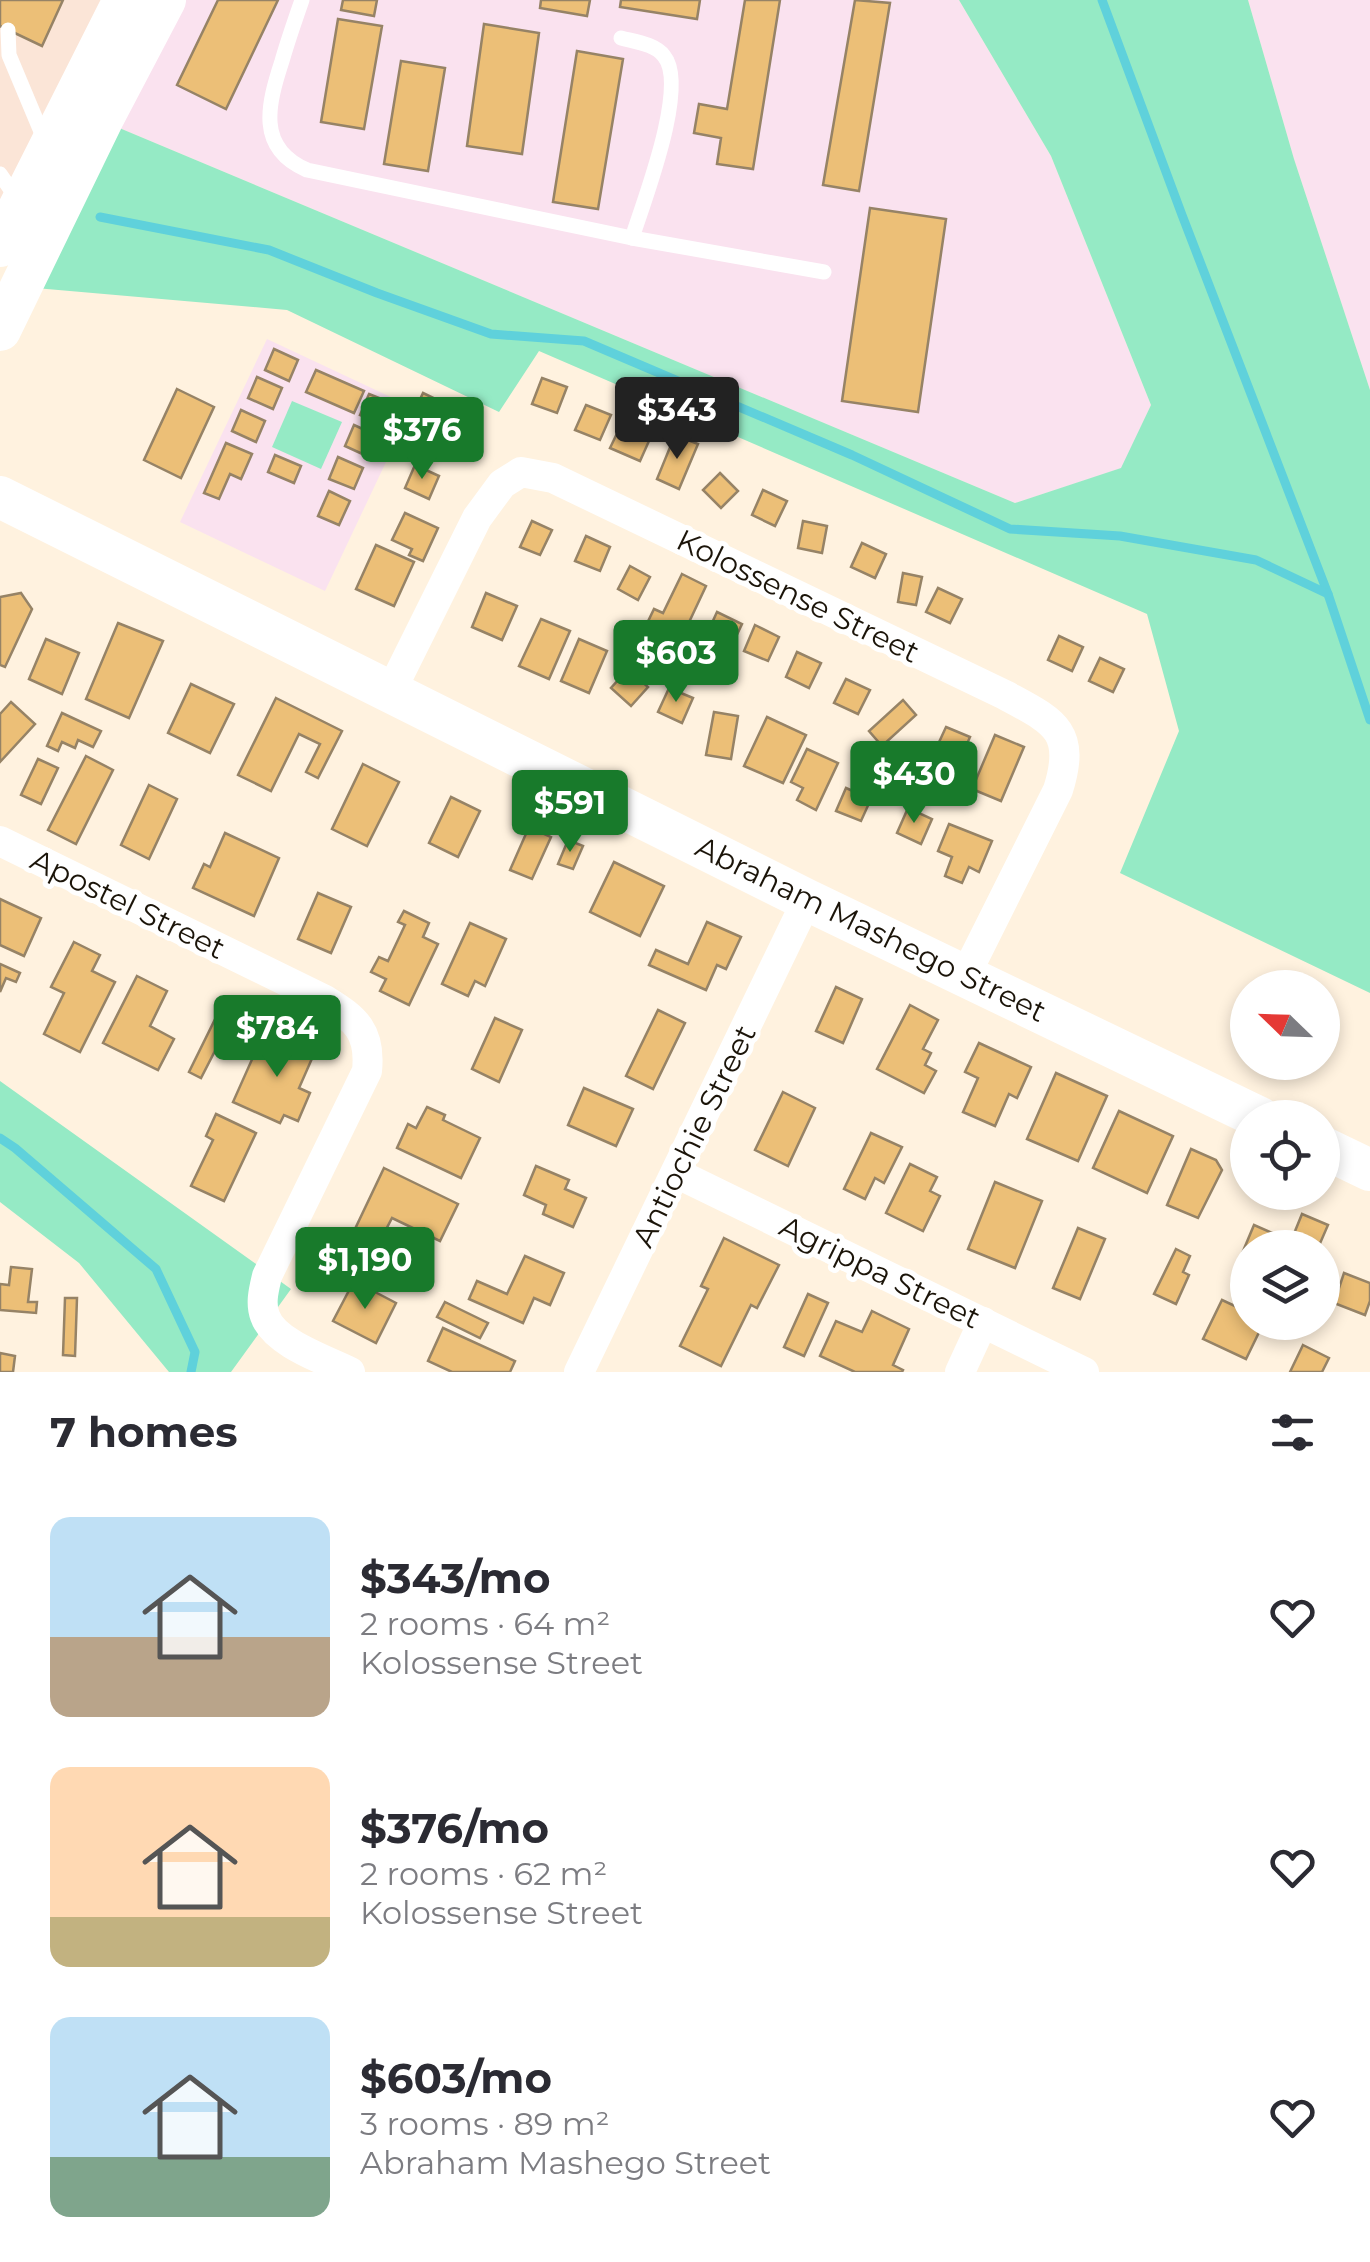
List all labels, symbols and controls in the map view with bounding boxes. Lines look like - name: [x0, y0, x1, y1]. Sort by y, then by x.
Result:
- pin: $343: [618, 377, 736, 462]
- text: $343: [637, 390, 717, 429]
- pin: $376: [363, 397, 481, 482]
- text: $376: [383, 410, 461, 449]
- street label: Kolossense Street: [671, 521, 925, 671]
- pin: $603: [617, 620, 735, 705]
- text: $603: [635, 633, 717, 672]
- pin: $430: [855, 741, 973, 826]
- text: $430: [872, 754, 956, 793]
- pin: $591: [511, 770, 629, 855]
- text: $591: [534, 783, 606, 822]
- street label: Abraham Mashego Street: [690, 828, 1052, 1030]
- street label: Apostel Street: [25, 841, 231, 967]
- north arrow: [1230, 970, 1340, 1080]
- map controls: [1230, 970, 1340, 1340]
- pin: $784: [218, 995, 336, 1080]
- text: $784: [236, 1008, 318, 1047]
- street label: Antiochie Street: [624, 1019, 764, 1253]
- button: locate: [1230, 1100, 1340, 1210]
- street label: Agrippa Street: [774, 1207, 986, 1337]
- pin: $1,190: [284, 1227, 446, 1312]
- button: layers: [1230, 1230, 1340, 1340]
- text: $1,190: [317, 1240, 413, 1279]
- icon: filters: [1265, 1405, 1320, 1460]
- text: 7 homes: [50, 1406, 238, 1458]
- text: $343/mo: [360, 1552, 551, 1604]
- icon: home: [130, 1557, 250, 1677]
- icon: heart: [1265, 1590, 1320, 1645]
- text: 2 rooms · 64 m²: [360, 1604, 610, 1643]
- text: Kolossense Street: [360, 1643, 643, 1682]
- text: $376/mo: [360, 1802, 549, 1854]
- icon: home: [130, 1807, 250, 1927]
- icon: heart: [1265, 1840, 1320, 1895]
- text: 2 rooms · 62 m²: [360, 1854, 607, 1893]
- text: Kolossense Street: [360, 1893, 643, 1932]
- text: $603/mo: [360, 2052, 552, 2104]
- icon: home: [130, 2057, 250, 2177]
- icon: heart: [1265, 2090, 1320, 2145]
- text: 3 rooms · 89 m²: [360, 2104, 609, 2143]
- text: Abraham Mashego Street: [360, 2143, 771, 2182]

